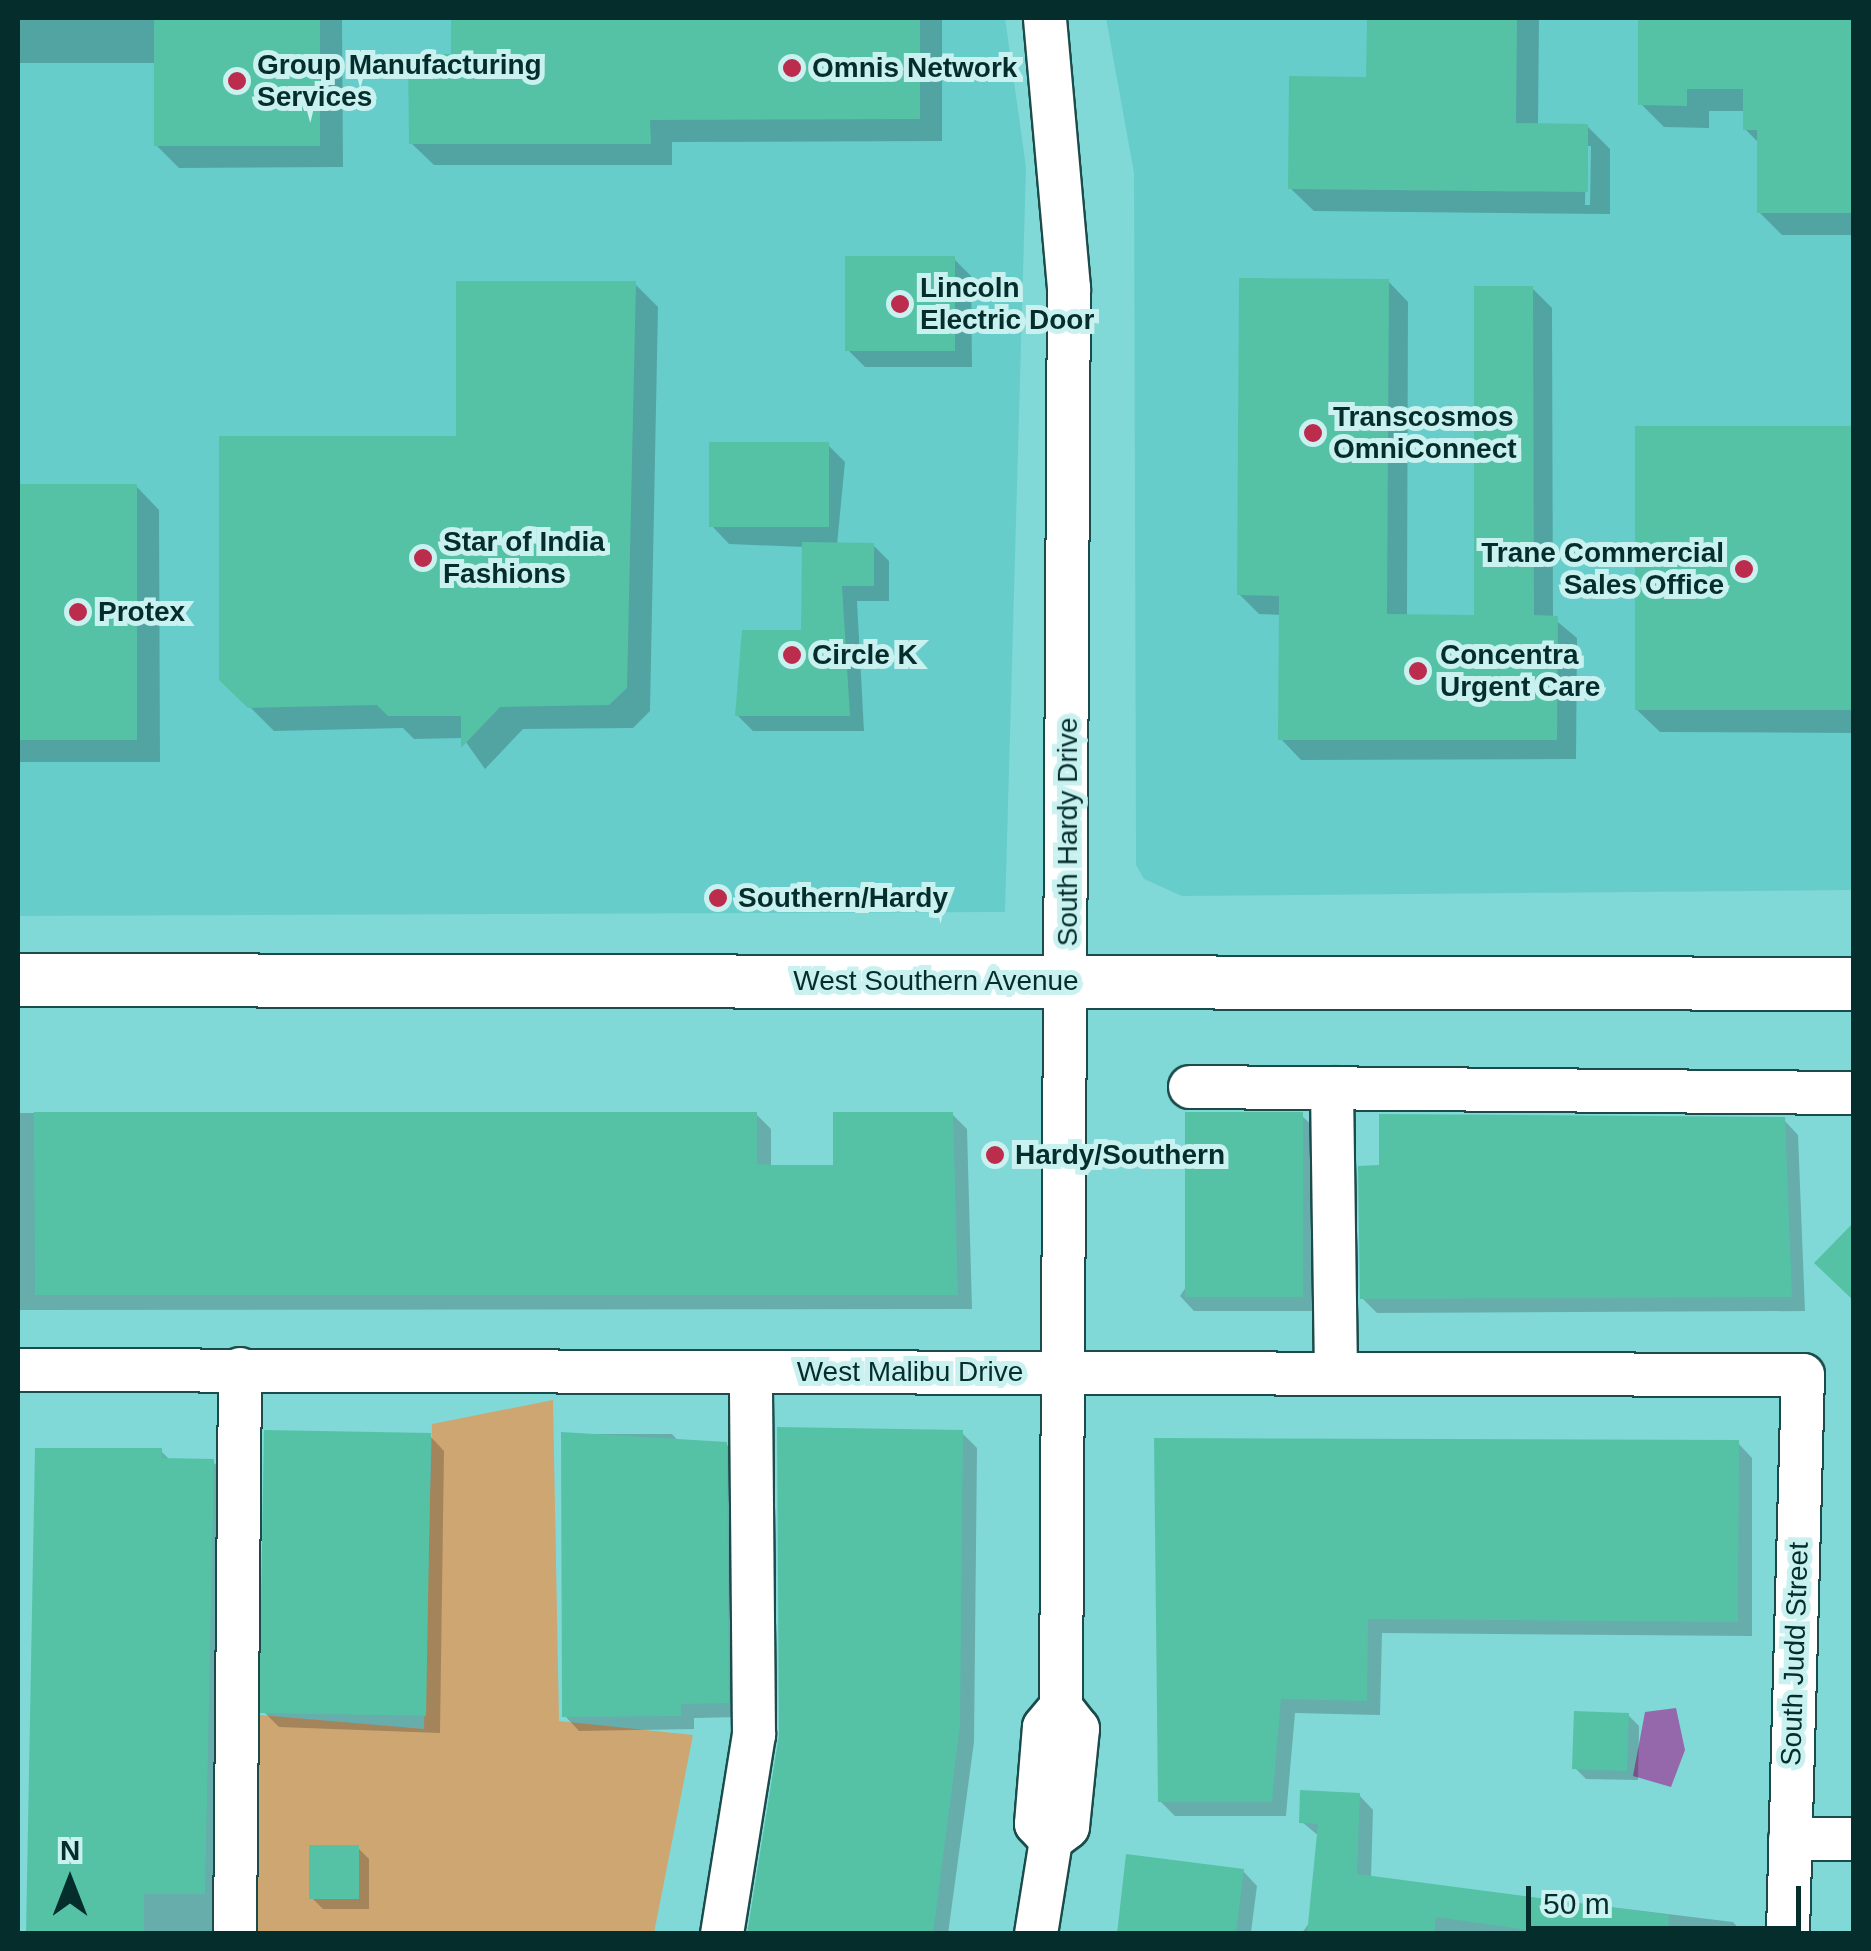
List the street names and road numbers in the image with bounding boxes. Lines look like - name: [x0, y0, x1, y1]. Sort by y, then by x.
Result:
- street label: South Hardy Drive: [1051, 718, 1085, 946]
- street label: West Southern Avenue: [793, 964, 1079, 998]
- street label: West Malibu Drive: [797, 1355, 1023, 1389]
- street label: South Judd Street: [1774, 1541, 1816, 1767]

